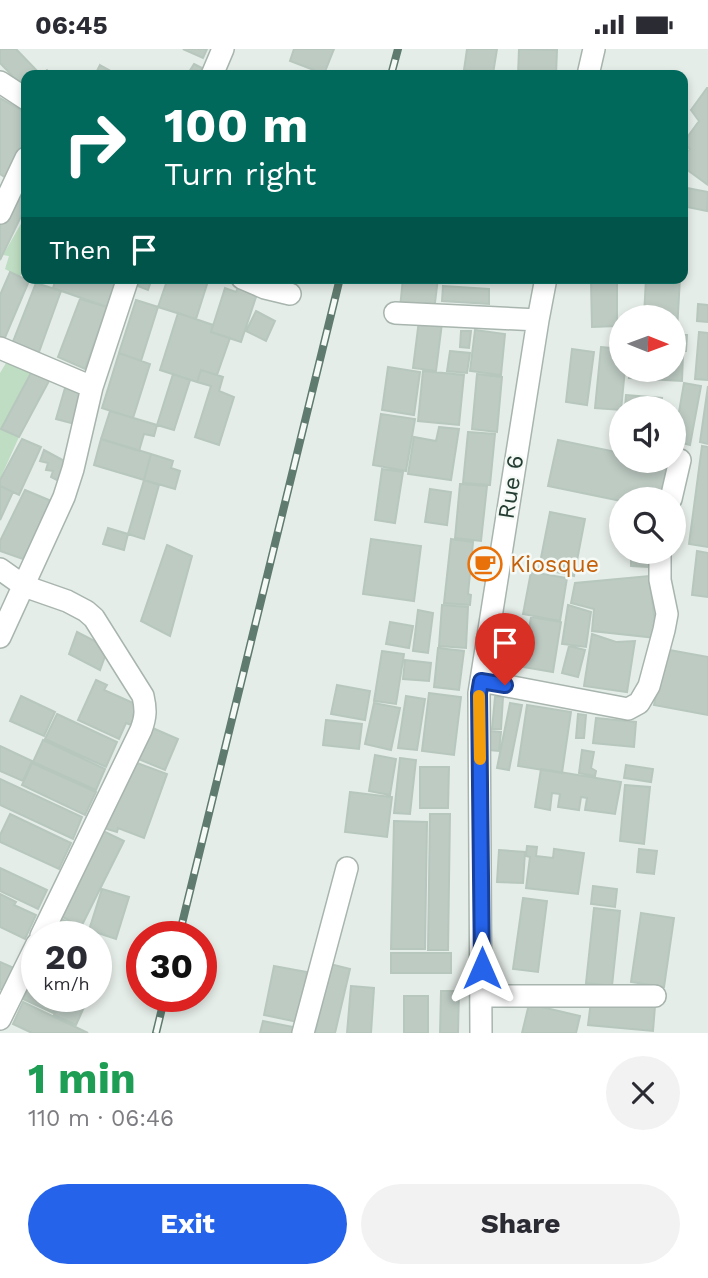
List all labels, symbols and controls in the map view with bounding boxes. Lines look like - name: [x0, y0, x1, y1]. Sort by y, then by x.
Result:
- text: 06:45: [35, 10, 108, 40]
- text: 100 m: [164, 96, 308, 154]
- icon: right: [49, 98, 140, 189]
- text: Turn right: [164, 155, 316, 193]
- icon: arrive: [125, 231, 163, 269]
- text: Then: [49, 235, 111, 265]
- north arrow: [609, 305, 686, 381]
- map controls: [609, 305, 686, 564]
- button: sound: [609, 396, 686, 473]
- street label: Rue 6: [493, 453, 529, 521]
- button: search: [609, 487, 686, 564]
- cafe icon: Kiosque: [466, 545, 504, 583]
- place label: Kiosque: [510, 551, 599, 578]
- pin: [475, 613, 535, 685]
- icon: arrive: [486, 624, 524, 662]
- speed limit sign: 30: [126, 921, 217, 1012]
- position arrow: [445, 931, 519, 1005]
- text: 20: [45, 936, 88, 978]
- text: km/h: [43, 973, 90, 994]
- text: 1 min: [28, 1054, 136, 1103]
- button: close: [606, 1056, 680, 1130]
- text: 110 m · 06:46: [28, 1105, 174, 1132]
- button: Exit: [28, 1184, 347, 1264]
- button: Share: [361, 1184, 680, 1264]

